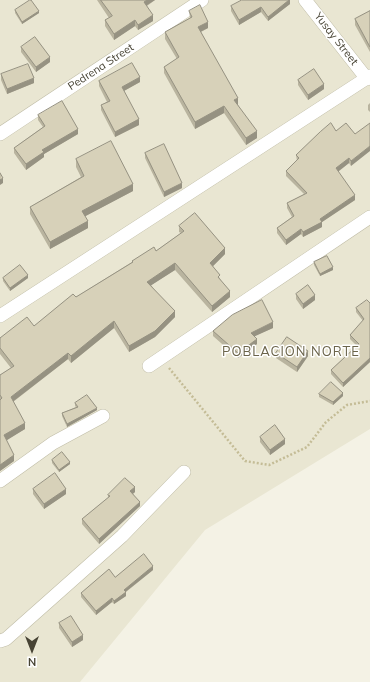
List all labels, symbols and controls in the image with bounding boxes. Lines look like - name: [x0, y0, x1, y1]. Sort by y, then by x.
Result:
- street label: Yusay Street: [311, 10, 361, 68]
- street label: Pedrena Street: [66, 41, 136, 93]
- district label: POBLACION NORTE: [222, 344, 360, 360]
- north arrow: [12, 630, 52, 670]
- text: N: [28, 655, 36, 669]

